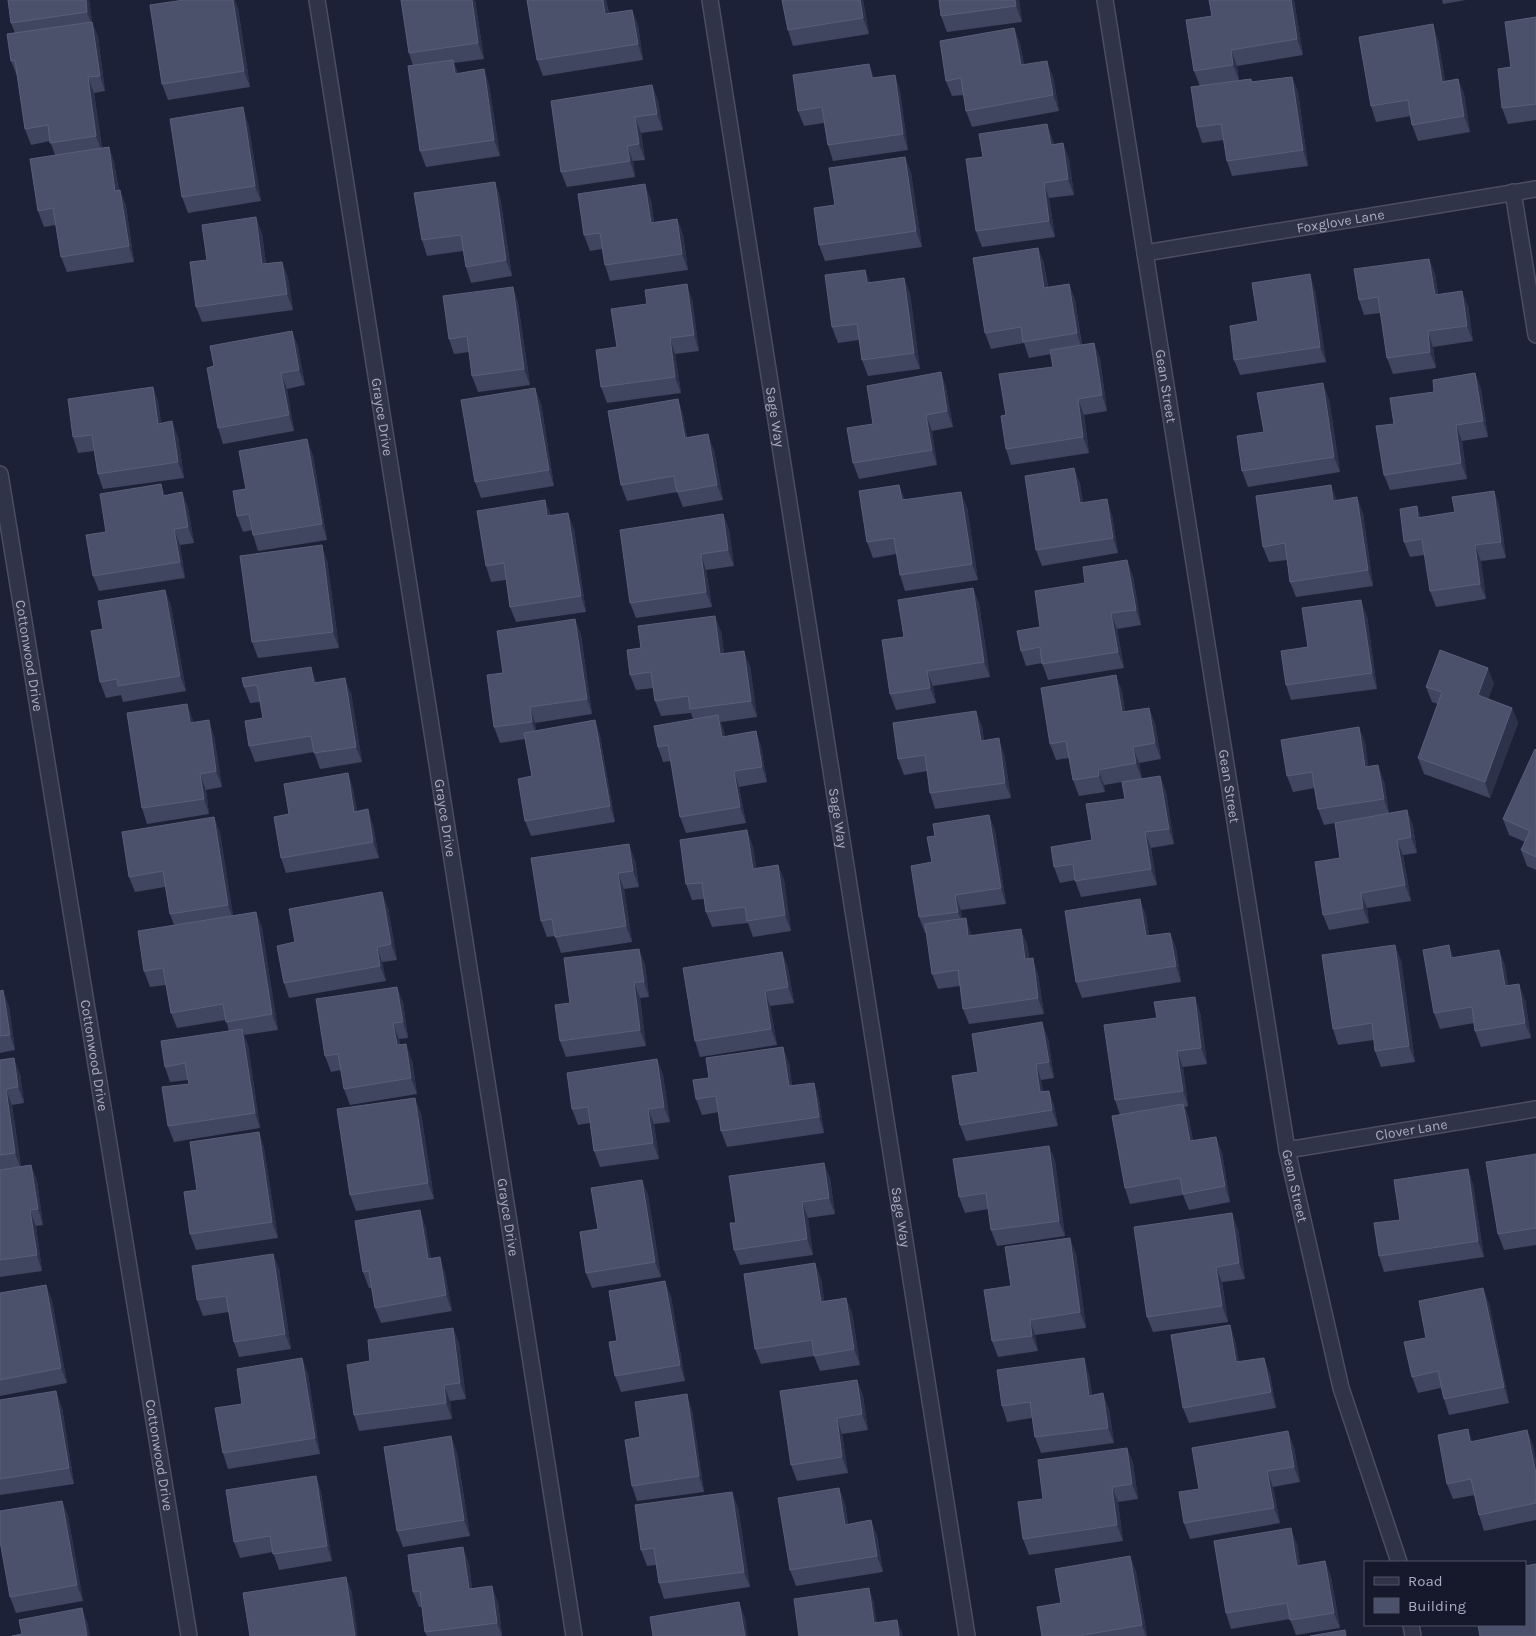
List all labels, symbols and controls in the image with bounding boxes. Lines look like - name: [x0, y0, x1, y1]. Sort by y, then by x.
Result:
- street label: Foxglove Lane: [1295, 205, 1386, 237]
- street label: Gean Street: [1152, 348, 1180, 424]
- street label: Grayce Drive: [368, 377, 397, 457]
- street label: Sage Way: [762, 385, 789, 449]
- street label: Cottonwood Drive: [12, 599, 47, 713]
- street label: Gean Street: [1215, 748, 1244, 824]
- street label: Grayce Drive: [431, 778, 460, 858]
- street label: Sage Way: [825, 787, 852, 850]
- street label: Cottonwood Drive: [77, 998, 112, 1112]
- street label: Clover Lane: [1374, 1115, 1449, 1144]
- street label: Gean Street: [1279, 1148, 1312, 1224]
- street label: Grayce Drive: [494, 1177, 523, 1257]
- street label: Sage Way: [888, 1186, 914, 1249]
- street label: Cottonwood Drive: [142, 1398, 177, 1512]
- legend: [1364, 1561, 1526, 1626]
- text: Road: [1408, 1572, 1443, 1590]
- text: Building: [1408, 1597, 1466, 1615]

